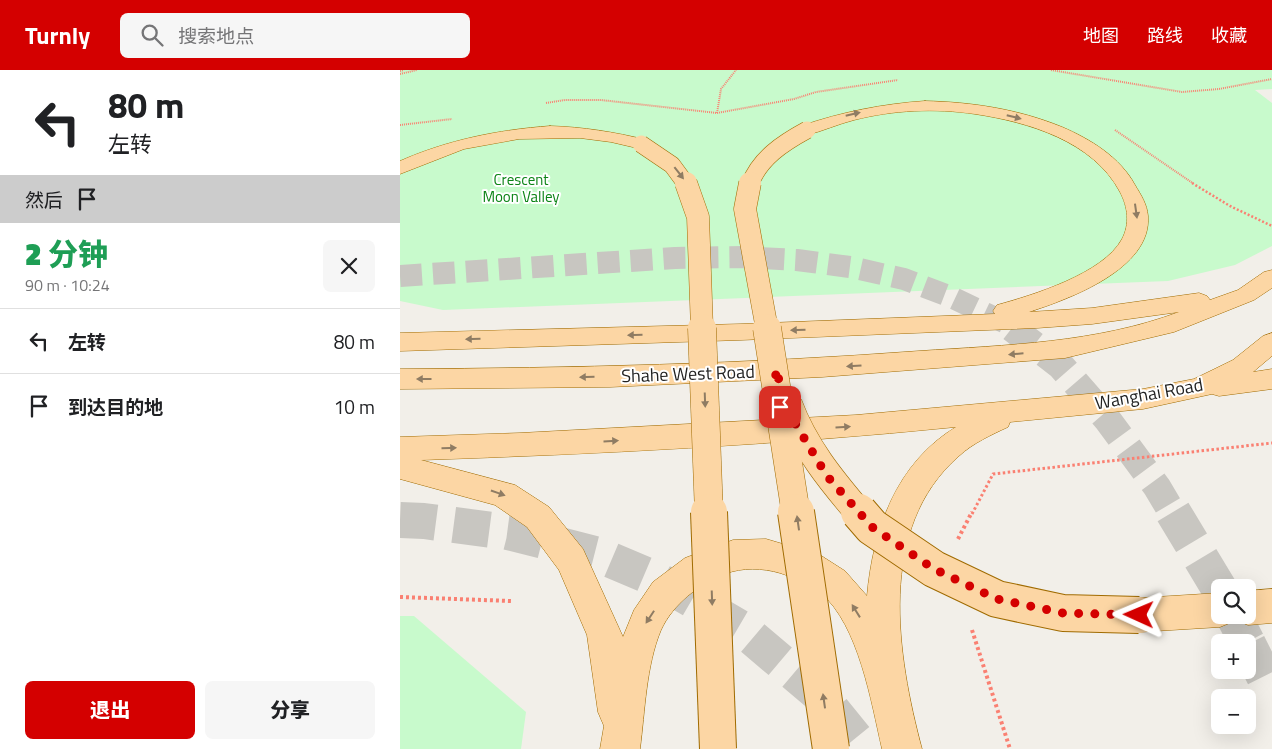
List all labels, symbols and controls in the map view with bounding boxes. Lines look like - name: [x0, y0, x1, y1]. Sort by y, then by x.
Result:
- search box: [120, 13, 470, 58]
- text: Turnly: [25, 17, 90, 53]
- icon: search: [138, 21, 166, 49]
- text: 搜索地点: [178, 21, 254, 50]
- text: 地图: [1083, 22, 1119, 49]
- text: 路线: [1147, 22, 1183, 49]
- text: 收藏: [1211, 22, 1247, 49]
- text: 80 m: [108, 78, 184, 132]
- icon: left: [25, 90, 90, 155]
- one-way arrow: [846, 110, 861, 118]
- one-way arrow: [1007, 113, 1022, 121]
- text: 左转: [108, 127, 152, 161]
- one-way arrow: [674, 166, 684, 180]
- park label: Crescent Moon Valley: [482, 168, 560, 208]
- text: 然后: [25, 185, 63, 214]
- icon: arrive: [73, 185, 101, 213]
- one-way arrow: [1132, 203, 1140, 219]
- text: 2 分钟: [25, 231, 108, 277]
- button: close: [323, 240, 375, 292]
- text: 90 m · 10:24: [25, 273, 110, 297]
- one-way arrow: [790, 326, 806, 334]
- icon: left: [25, 327, 53, 355]
- text: 左转: [68, 327, 106, 356]
- text: 80 m: [334, 327, 375, 356]
- one-way arrow: [627, 331, 643, 339]
- one-way arrow: [465, 335, 481, 343]
- one-way arrow: [1008, 350, 1024, 358]
- street label: Shahe West Road: [621, 358, 755, 389]
- one-way arrow: [846, 363, 862, 371]
- street label: Wanghai Road: [1093, 371, 1205, 416]
- one-way arrow: [579, 373, 595, 381]
- one-way arrow: [416, 375, 432, 383]
- pin: [759, 386, 801, 428]
- icon: arrive: [25, 392, 53, 420]
- text: 到达目的地: [68, 392, 163, 421]
- text: 10 m: [334, 392, 375, 421]
- one-way arrow: [701, 393, 709, 409]
- icon: arrive: [766, 393, 794, 421]
- one-way arrow: [835, 423, 851, 431]
- one-way arrow: [603, 436, 619, 444]
- one-way arrow: [441, 443, 457, 451]
- one-way arrow: [491, 489, 506, 497]
- one-way arrow: [793, 514, 801, 530]
- map controls: [1211, 579, 1256, 734]
- button: search: [1211, 579, 1256, 624]
- position arrow: [1112, 588, 1164, 640]
- one-way arrow: [708, 590, 716, 606]
- one-way arrow: [851, 604, 860, 617]
- one-way arrow: [645, 610, 654, 624]
- button: +: [1211, 634, 1256, 679]
- button: 退出: [25, 681, 195, 739]
- button: 分享: [205, 681, 375, 739]
- button: −: [1211, 689, 1256, 734]
- one-way arrow: [820, 692, 828, 708]

